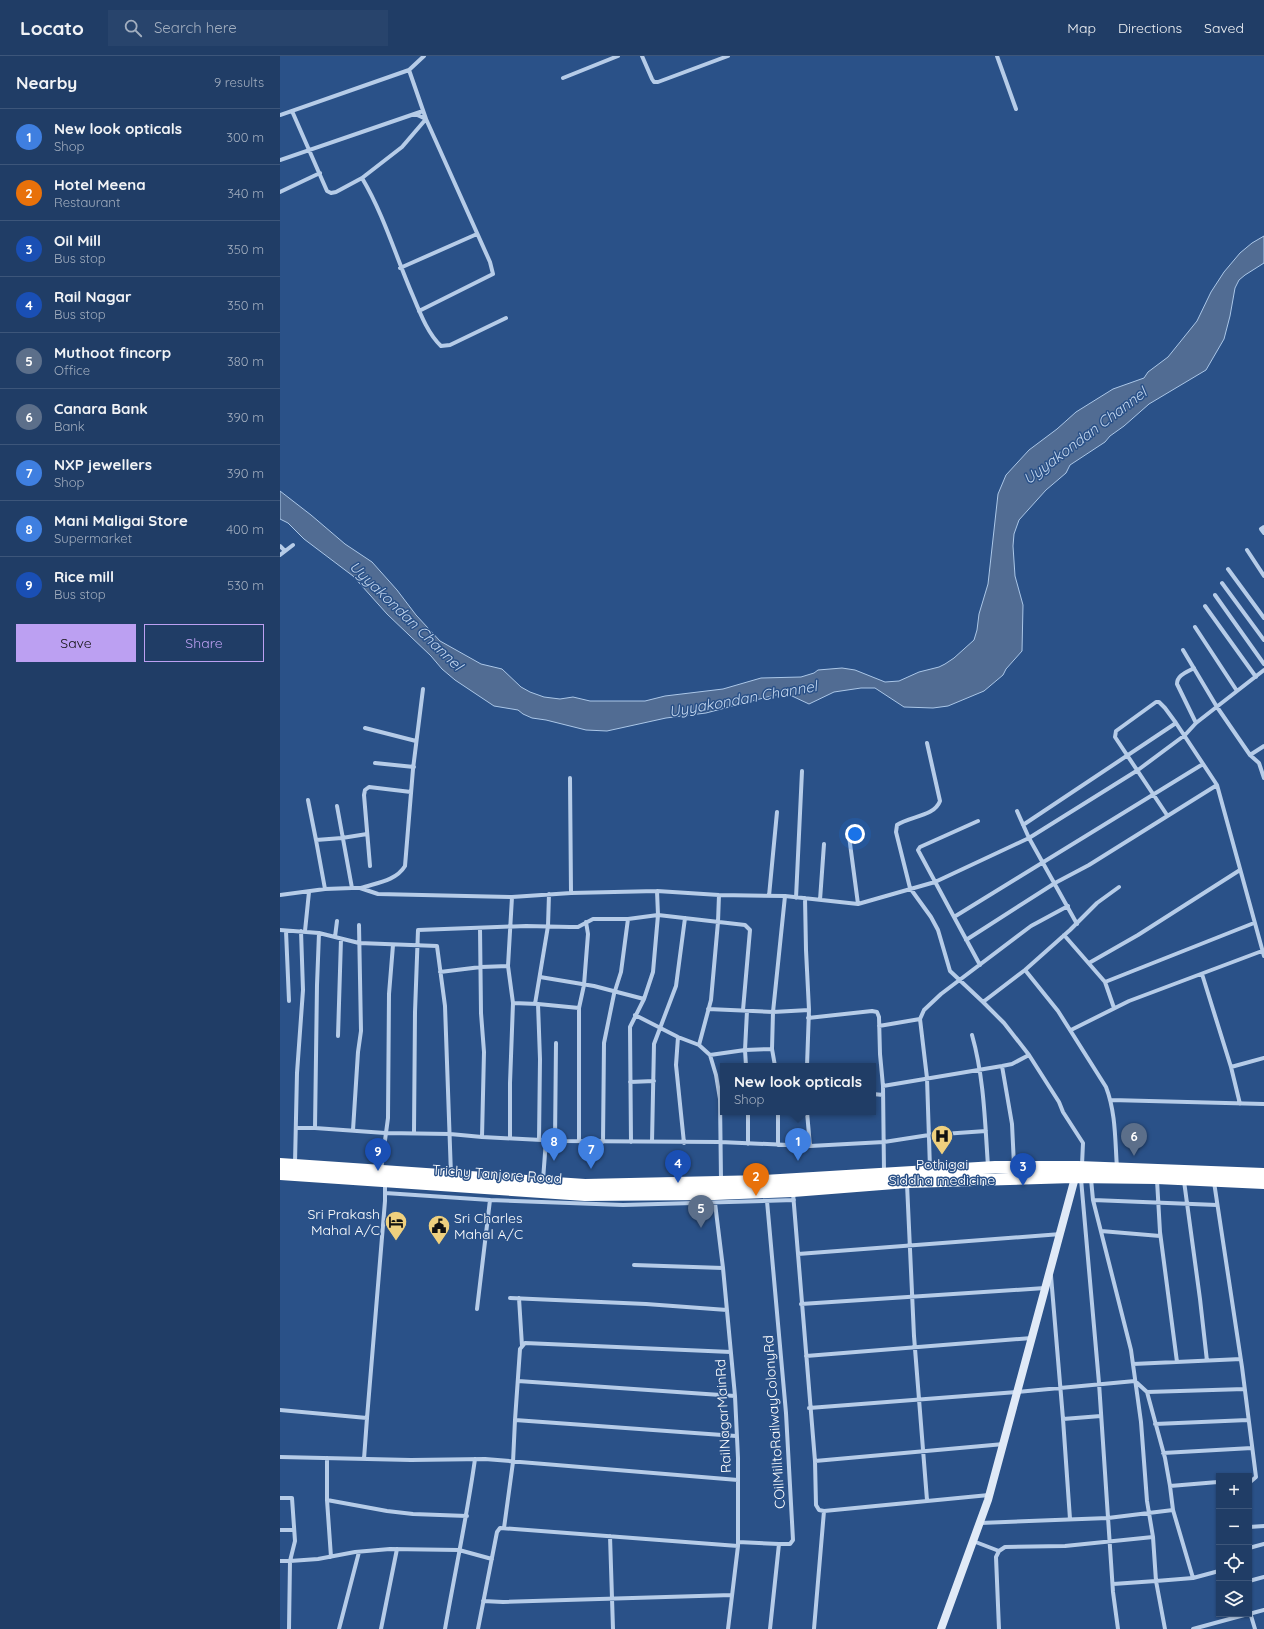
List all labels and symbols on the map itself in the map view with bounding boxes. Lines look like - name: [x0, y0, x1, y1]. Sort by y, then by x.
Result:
- water label: Uyyakondan Channel: [1019, 382, 1151, 488]
- water label: Uyyakondan Channel: [346, 557, 468, 676]
- water label: Uyyakondan Channel: [667, 676, 820, 721]
- your location: [845, 824, 865, 844]
- hospital icon: Pothigai Siddha medicine: [929, 1123, 955, 1156]
- pin: 6: [1121, 1123, 1147, 1156]
- pin: 8: [541, 1128, 567, 1161]
- pin: 1: [785, 1128, 811, 1161]
- pin: 7: [578, 1136, 604, 1169]
- pin: 9: [365, 1138, 391, 1171]
- pin: 4: [665, 1150, 691, 1183]
- pin: 3: [1010, 1153, 1036, 1186]
- place label: Pothigai Siddha medicine: [889, 1155, 995, 1189]
- street label: Trichy Tanjore Road: [431, 1160, 563, 1188]
- pin: 2: [743, 1163, 769, 1196]
- pin: 5: [688, 1195, 714, 1228]
- place label: Sri Prakash Mahal A/C: [307, 1205, 380, 1239]
- hotel icon: Sri Prakash Mahal A/C: [383, 1209, 409, 1242]
- place label: Sri Charles Mahal A/C: [454, 1209, 523, 1243]
- public building icon: Sri Charles Mahal A/C: [426, 1213, 452, 1246]
- street label: COilMilltoRailwayColonyRd: [759, 1335, 789, 1509]
- street label: RailNagarMainRd: [711, 1358, 735, 1474]

